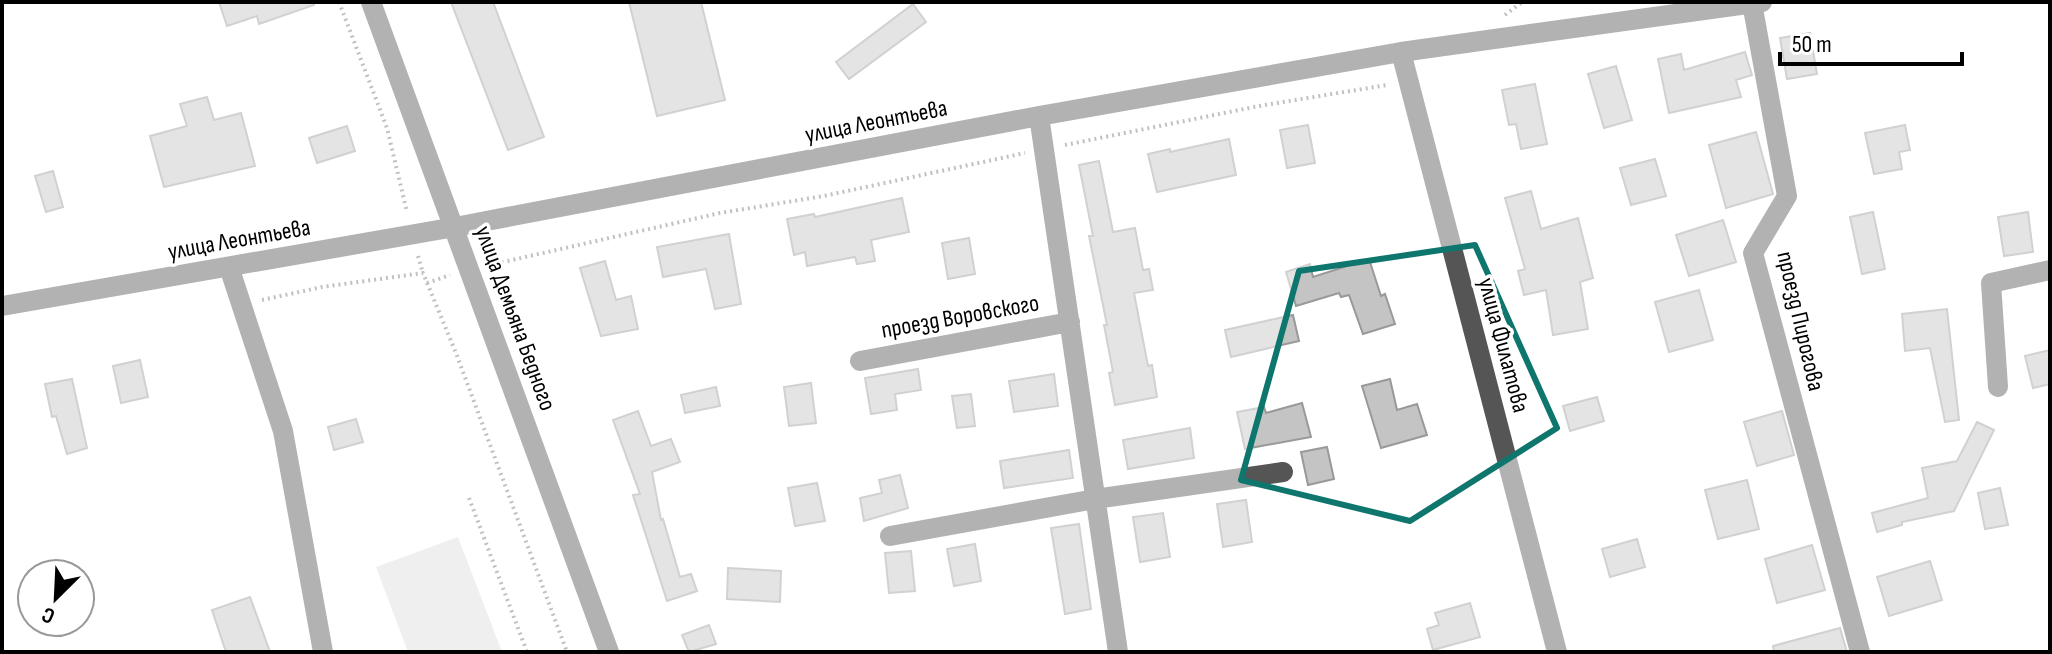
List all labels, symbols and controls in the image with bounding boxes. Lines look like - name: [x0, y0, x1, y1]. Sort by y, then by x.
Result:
- scale bar: [1780, 16, 1962, 66]
- text: 50 m: [1792, 30, 1832, 59]
- street label: улица Леонтьева: [803, 94, 950, 149]
- street label: улица Леонтьева: [166, 213, 313, 266]
- street label: улица Демьяна Бедного: [469, 222, 562, 414]
- street label: проезд Пирогова: [1770, 248, 1831, 394]
- street label: улица Филатова: [1472, 274, 1535, 416]
- street label: проезд Воровского: [879, 288, 1041, 345]
- north arrow: [16, 558, 96, 638]
- text: С: [38, 600, 59, 630]

